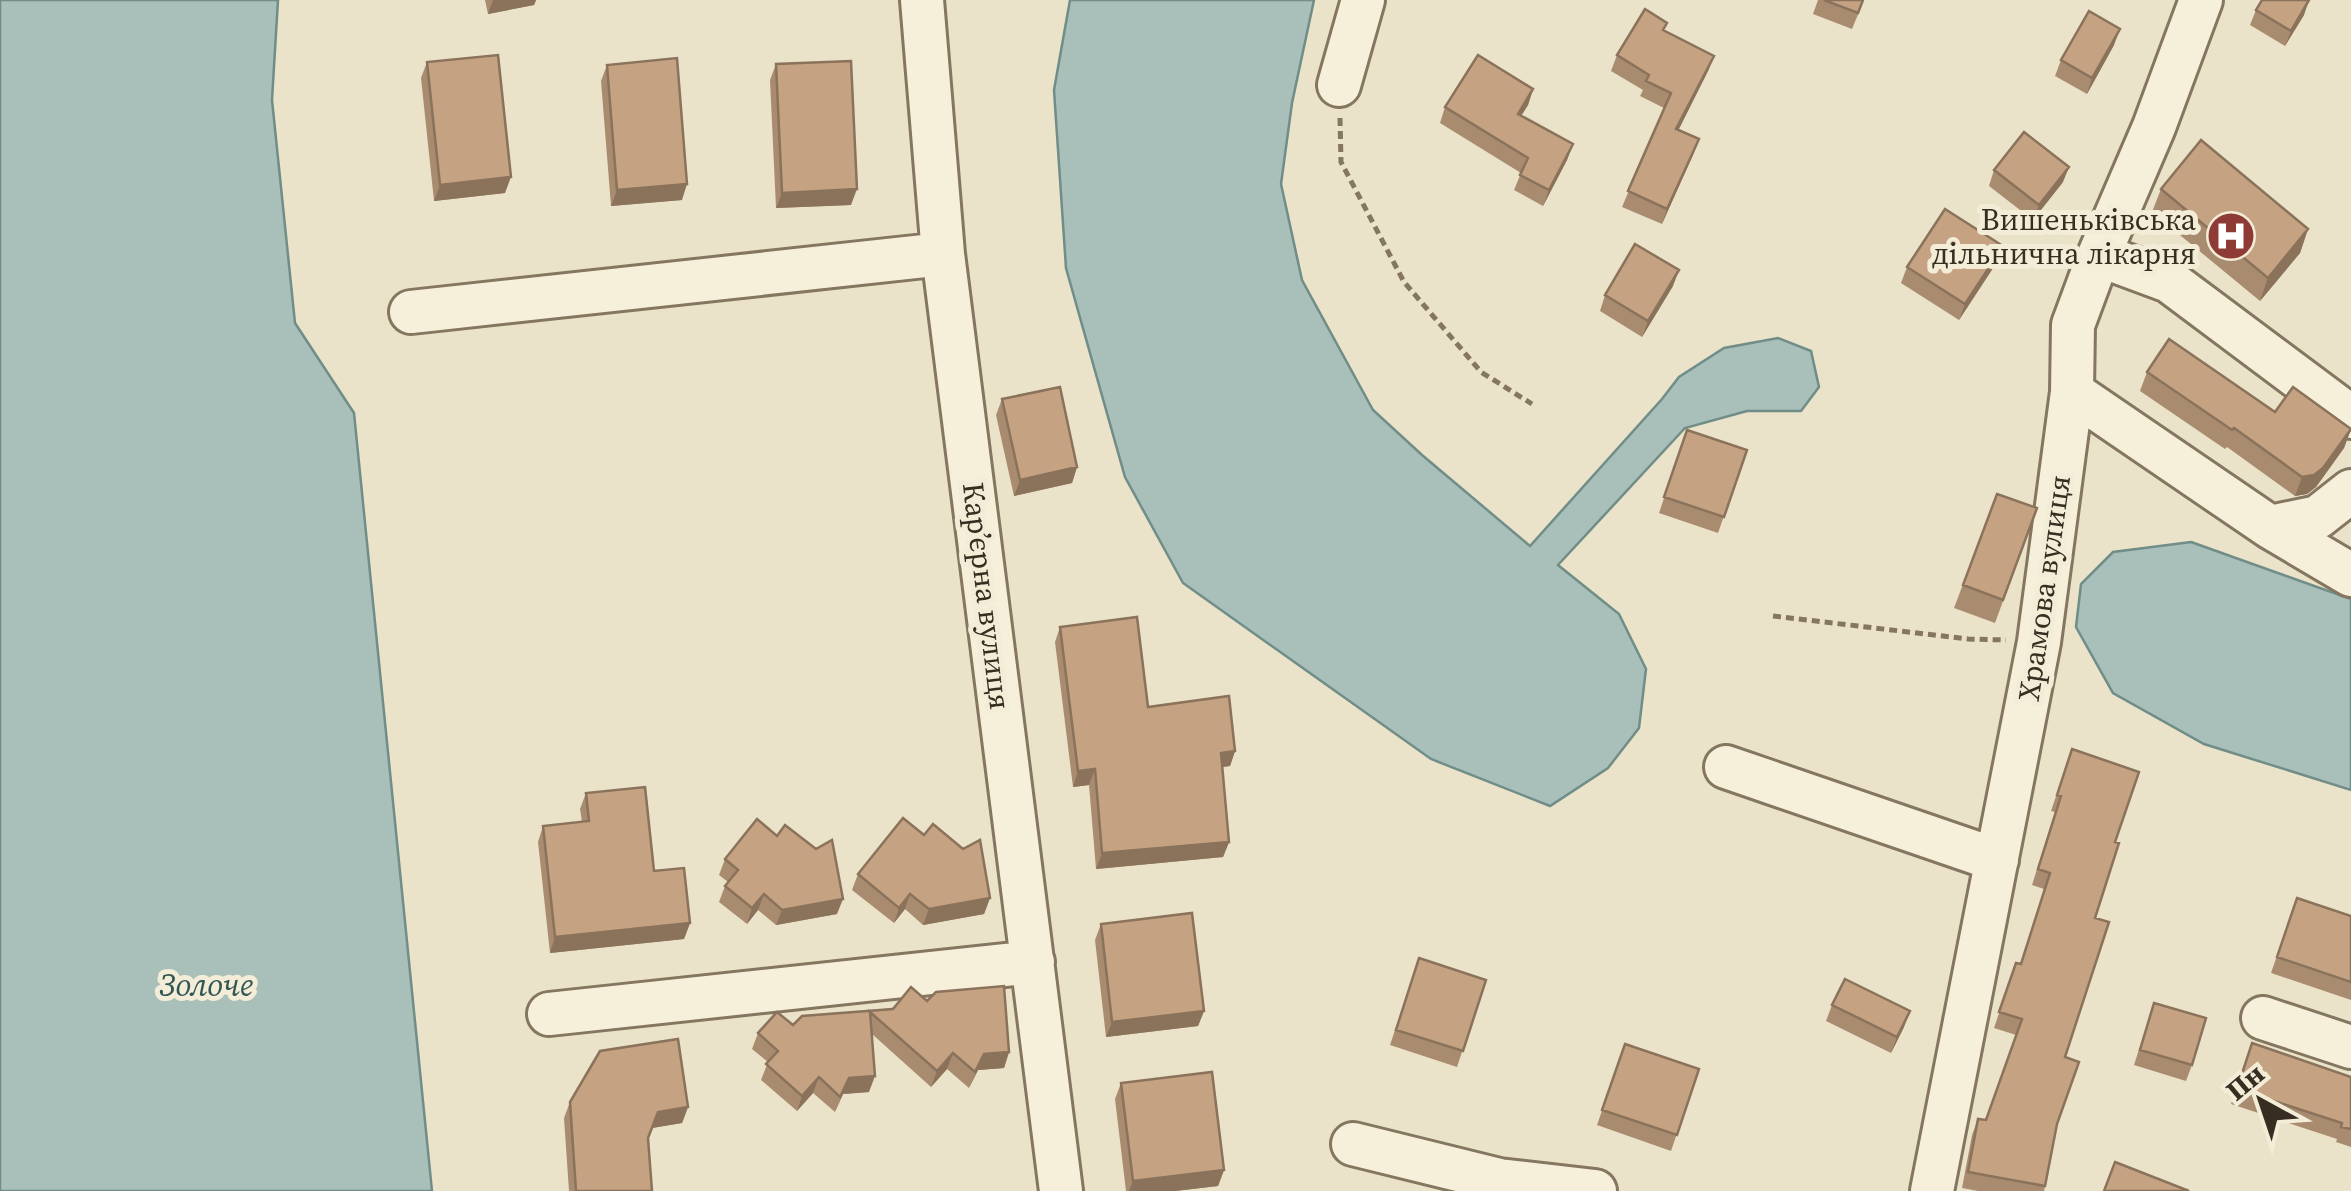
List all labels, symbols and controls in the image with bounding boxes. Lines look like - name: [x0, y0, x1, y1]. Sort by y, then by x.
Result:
- place label: Вишеньківська дільнична лікарня: [1932, 199, 2197, 274]
- hospital icon: Вишеньківська дільнична лікарня: [2205, 210, 2257, 262]
- street label: Храмова вулиця: [2008, 472, 2080, 704]
- street label: Карʼєрна вулиця: [953, 480, 1021, 712]
- water label: Золоче: [159, 963, 253, 1007]
- north arrow: [2211, 1051, 2311, 1151]
- text: Пн: [2218, 1055, 2272, 1109]

